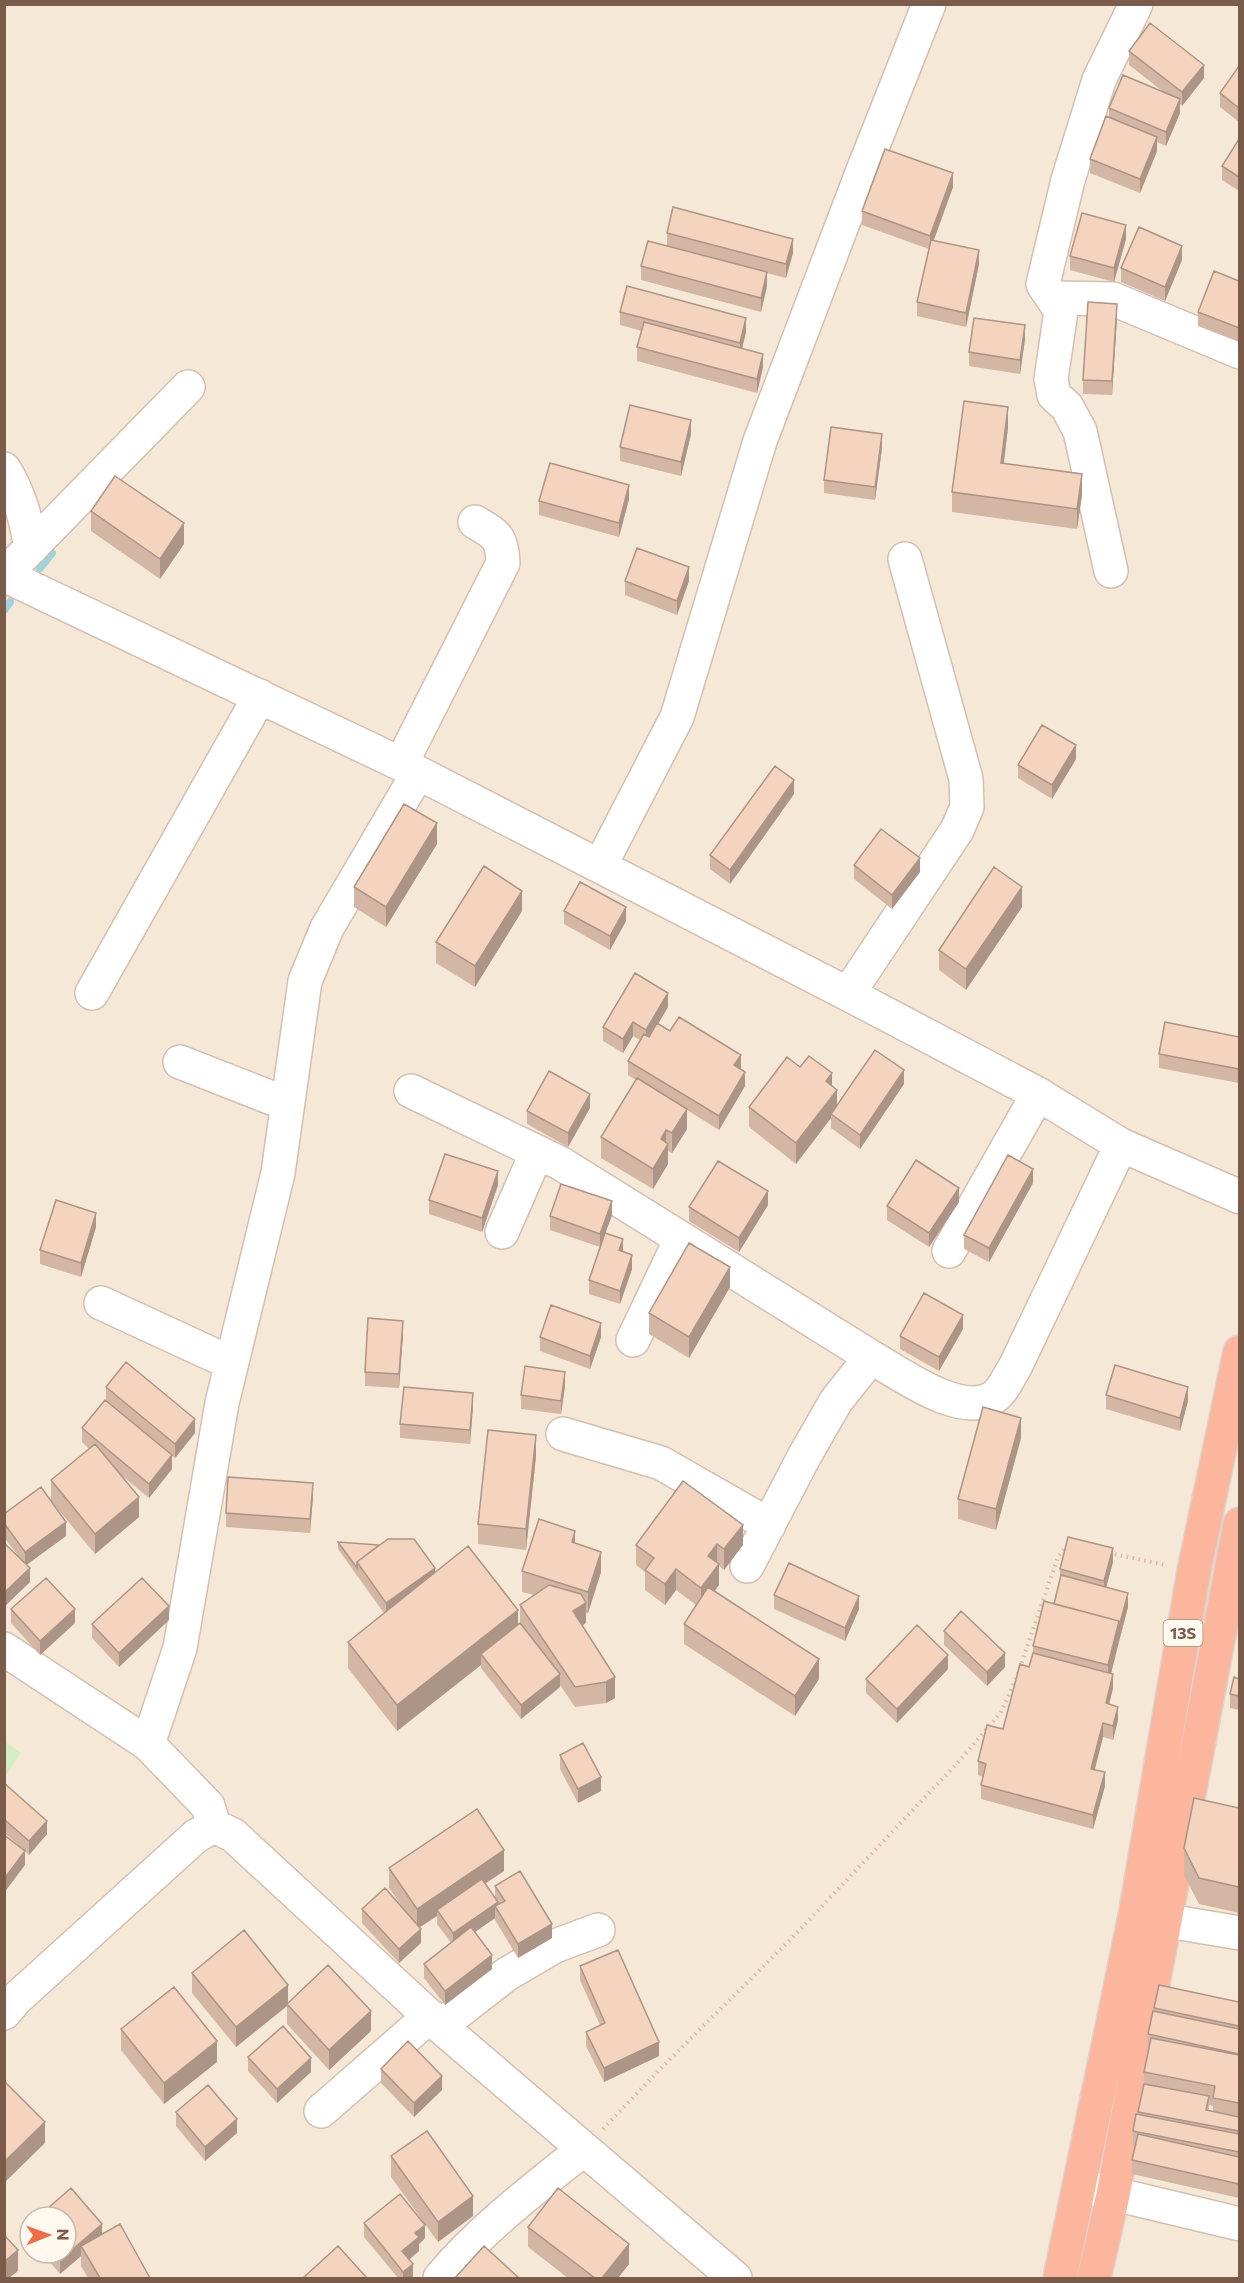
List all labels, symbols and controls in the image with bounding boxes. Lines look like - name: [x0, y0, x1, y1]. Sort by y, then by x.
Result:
- road number: 13S: [1164, 1620, 1202, 1646]
- north arrow: [18, 2205, 78, 2265]
- text: N: [54, 2229, 73, 2241]

